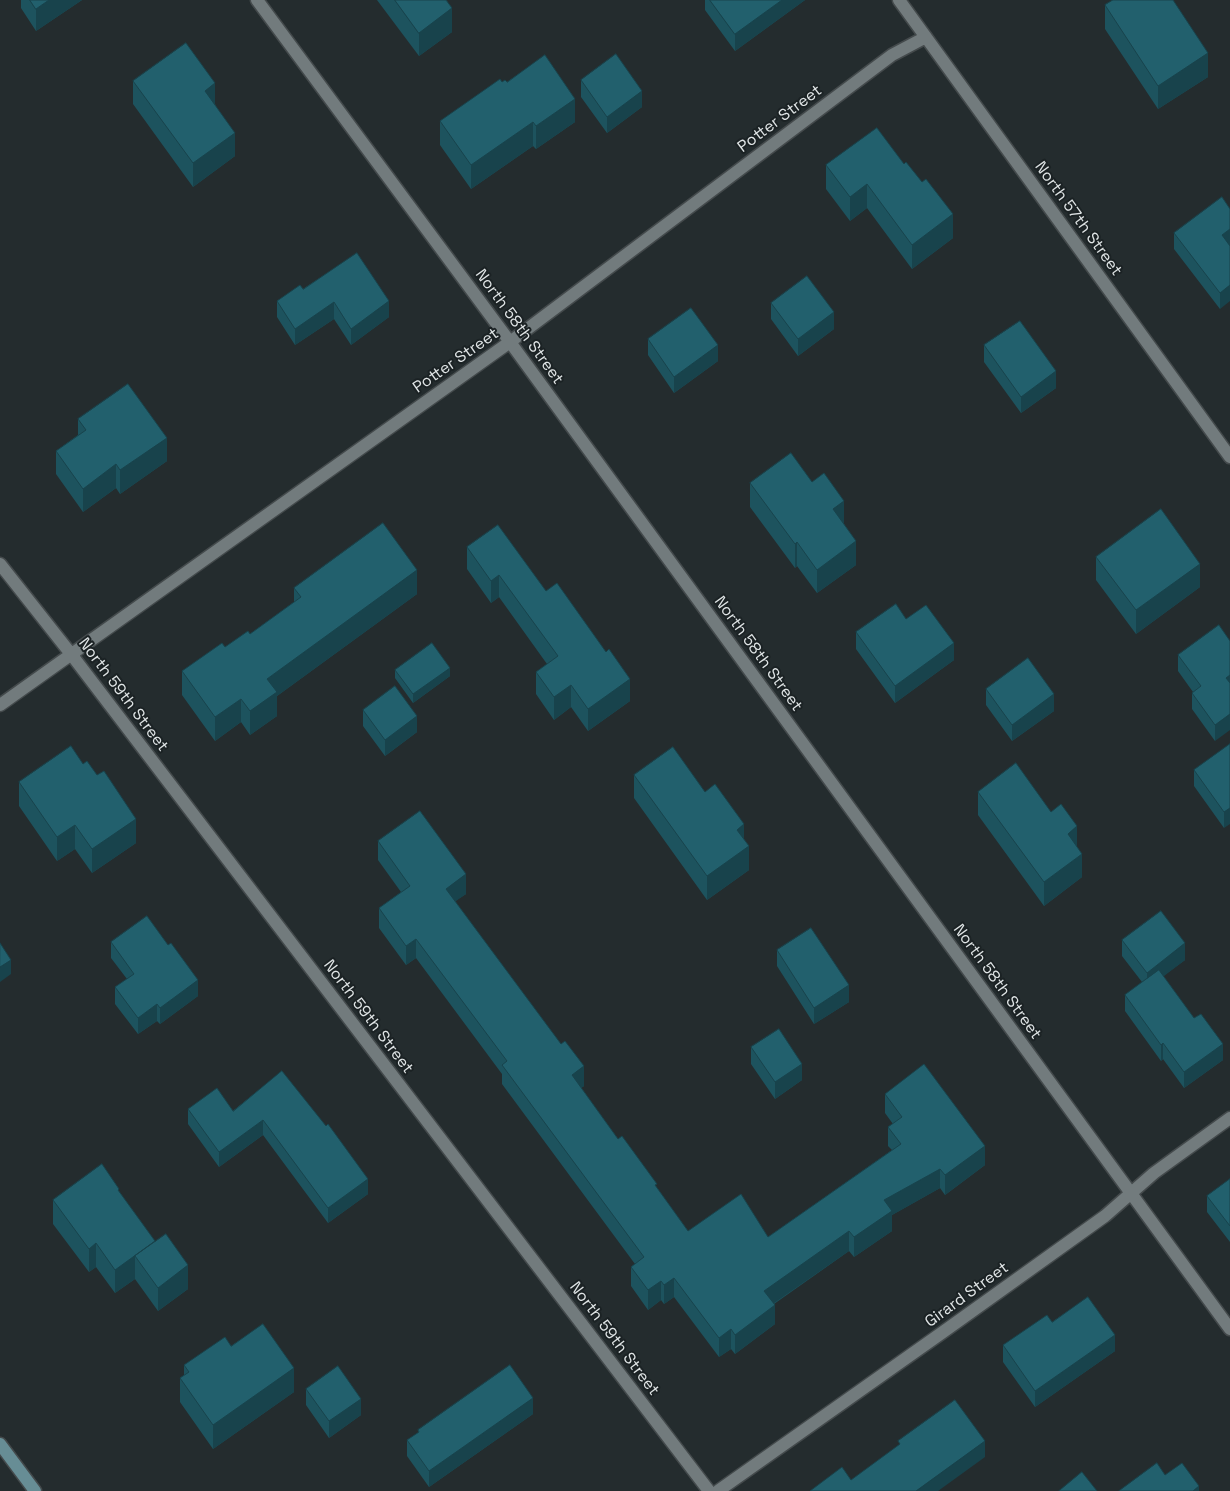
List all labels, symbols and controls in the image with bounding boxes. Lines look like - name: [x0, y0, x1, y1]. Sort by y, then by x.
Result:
- street label: Potter Street: [734, 81, 826, 157]
- street label: North 57th Street: [1030, 158, 1126, 280]
- street label: North 58th Street: [471, 266, 567, 388]
- street label: Potter Street: [409, 324, 503, 398]
- street label: North 58th Street: [710, 593, 806, 715]
- street label: North 59th Street: [74, 634, 172, 756]
- street label: North 58th Street: [949, 921, 1045, 1043]
- street label: North 59th Street: [319, 956, 417, 1078]
- street label: Girard Street: [922, 1258, 1012, 1332]
- street label: North 59th Street: [565, 1278, 663, 1400]

